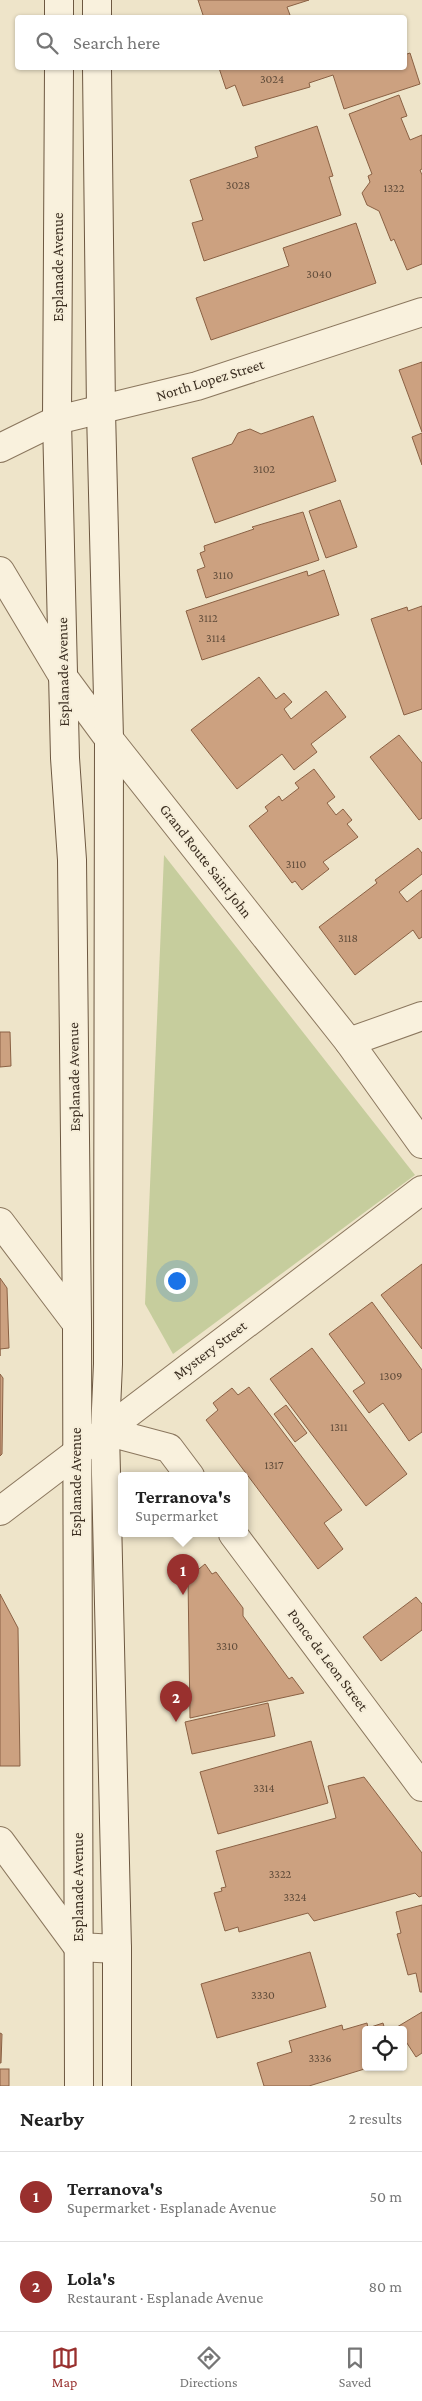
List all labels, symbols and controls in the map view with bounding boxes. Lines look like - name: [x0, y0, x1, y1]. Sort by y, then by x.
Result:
- search box: [15, 15, 407, 70]
- icon: search: [33, 29, 61, 57]
- text: Search here: [73, 32, 160, 53]
- house number: 3024: [260, 72, 284, 86]
- house number: 3028: [226, 178, 250, 192]
- house number: 1322: [384, 181, 405, 195]
- street label: Esplanade Avenue: [50, 212, 67, 322]
- house number: 3040: [306, 267, 332, 281]
- street label: North Lopez Street: [154, 356, 267, 405]
- house number: 3102: [253, 462, 275, 476]
- house number: 3110: [213, 568, 233, 582]
- house number: 3112: [198, 611, 218, 625]
- street label: Esplanade Avenue: [54, 617, 73, 727]
- house number: 3114: [206, 631, 226, 645]
- street label: Grand Route Saint John: [156, 801, 255, 922]
- house number: 3110: [286, 857, 306, 871]
- house number: 3118: [338, 931, 358, 945]
- street label: Esplanade Avenue: [65, 1022, 84, 1132]
- your location: [164, 1268, 190, 1294]
- street label: Mystery Street: [171, 1317, 251, 1383]
- house number: 1309: [380, 1369, 402, 1383]
- house number: 1311: [330, 1420, 348, 1434]
- street label: Esplanade Avenue: [68, 1427, 85, 1537]
- house number: 1317: [264, 1458, 284, 1472]
- popup: [118, 1472, 248, 1537]
- text: Terranova's: [135, 1486, 231, 1507]
- text: Supermarket: [135, 1507, 218, 1524]
- pin: 1: [167, 1554, 199, 1595]
- street label: Ponce de Leon Street: [285, 1606, 372, 1715]
- house number: 3310: [216, 1639, 238, 1653]
- pin: 2: [160, 1681, 192, 1722]
- house number: 3314: [253, 1781, 275, 1795]
- street label: Esplanade Avenue: [70, 1832, 87, 1942]
- house number: 3322: [269, 1867, 292, 1881]
- house number: 3324: [283, 1890, 307, 1904]
- house number: 3330: [251, 1988, 275, 2002]
- map controls: [362, 2026, 407, 2071]
- button: locate: [362, 2026, 407, 2071]
- house number: 3336: [308, 2051, 332, 2065]
- text: Nearby: [20, 2107, 84, 2131]
- text: 2 results: [349, 2110, 402, 2127]
- text: Terranova's: [67, 2178, 163, 2199]
- text: 1: [33, 2188, 39, 2205]
- text: 50 m: [370, 2188, 402, 2205]
- text: Supermarket · Esplanade Avenue: [67, 2199, 276, 2216]
- text: Lola's: [67, 2268, 115, 2289]
- text: 2: [32, 2278, 40, 2295]
- text: 80 m: [368, 2278, 402, 2295]
- text: Restaurant · Esplanade Avenue: [67, 2289, 263, 2306]
- tab: Map: [51, 2344, 79, 2390]
- tab: Directions: [180, 2344, 238, 2390]
- tab: Saved: [339, 2344, 371, 2390]

